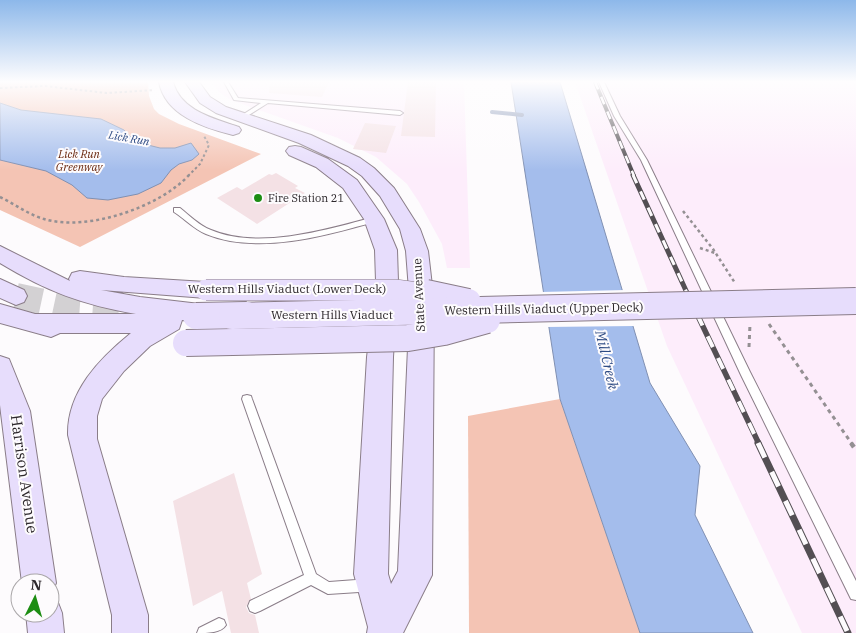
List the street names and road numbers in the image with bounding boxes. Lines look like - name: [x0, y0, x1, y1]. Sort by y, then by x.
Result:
- street label: State Avenue: [409, 258, 428, 332]
- street label: Western Hills Viaduct (Lower Deck): [188, 281, 386, 296]
- street label: Western Hills Viaduct (Upper Deck): [444, 299, 644, 318]
- street label: Western Hills Viaduct: [271, 307, 393, 322]
- street label: Harrison Avenue: [7, 413, 42, 534]

